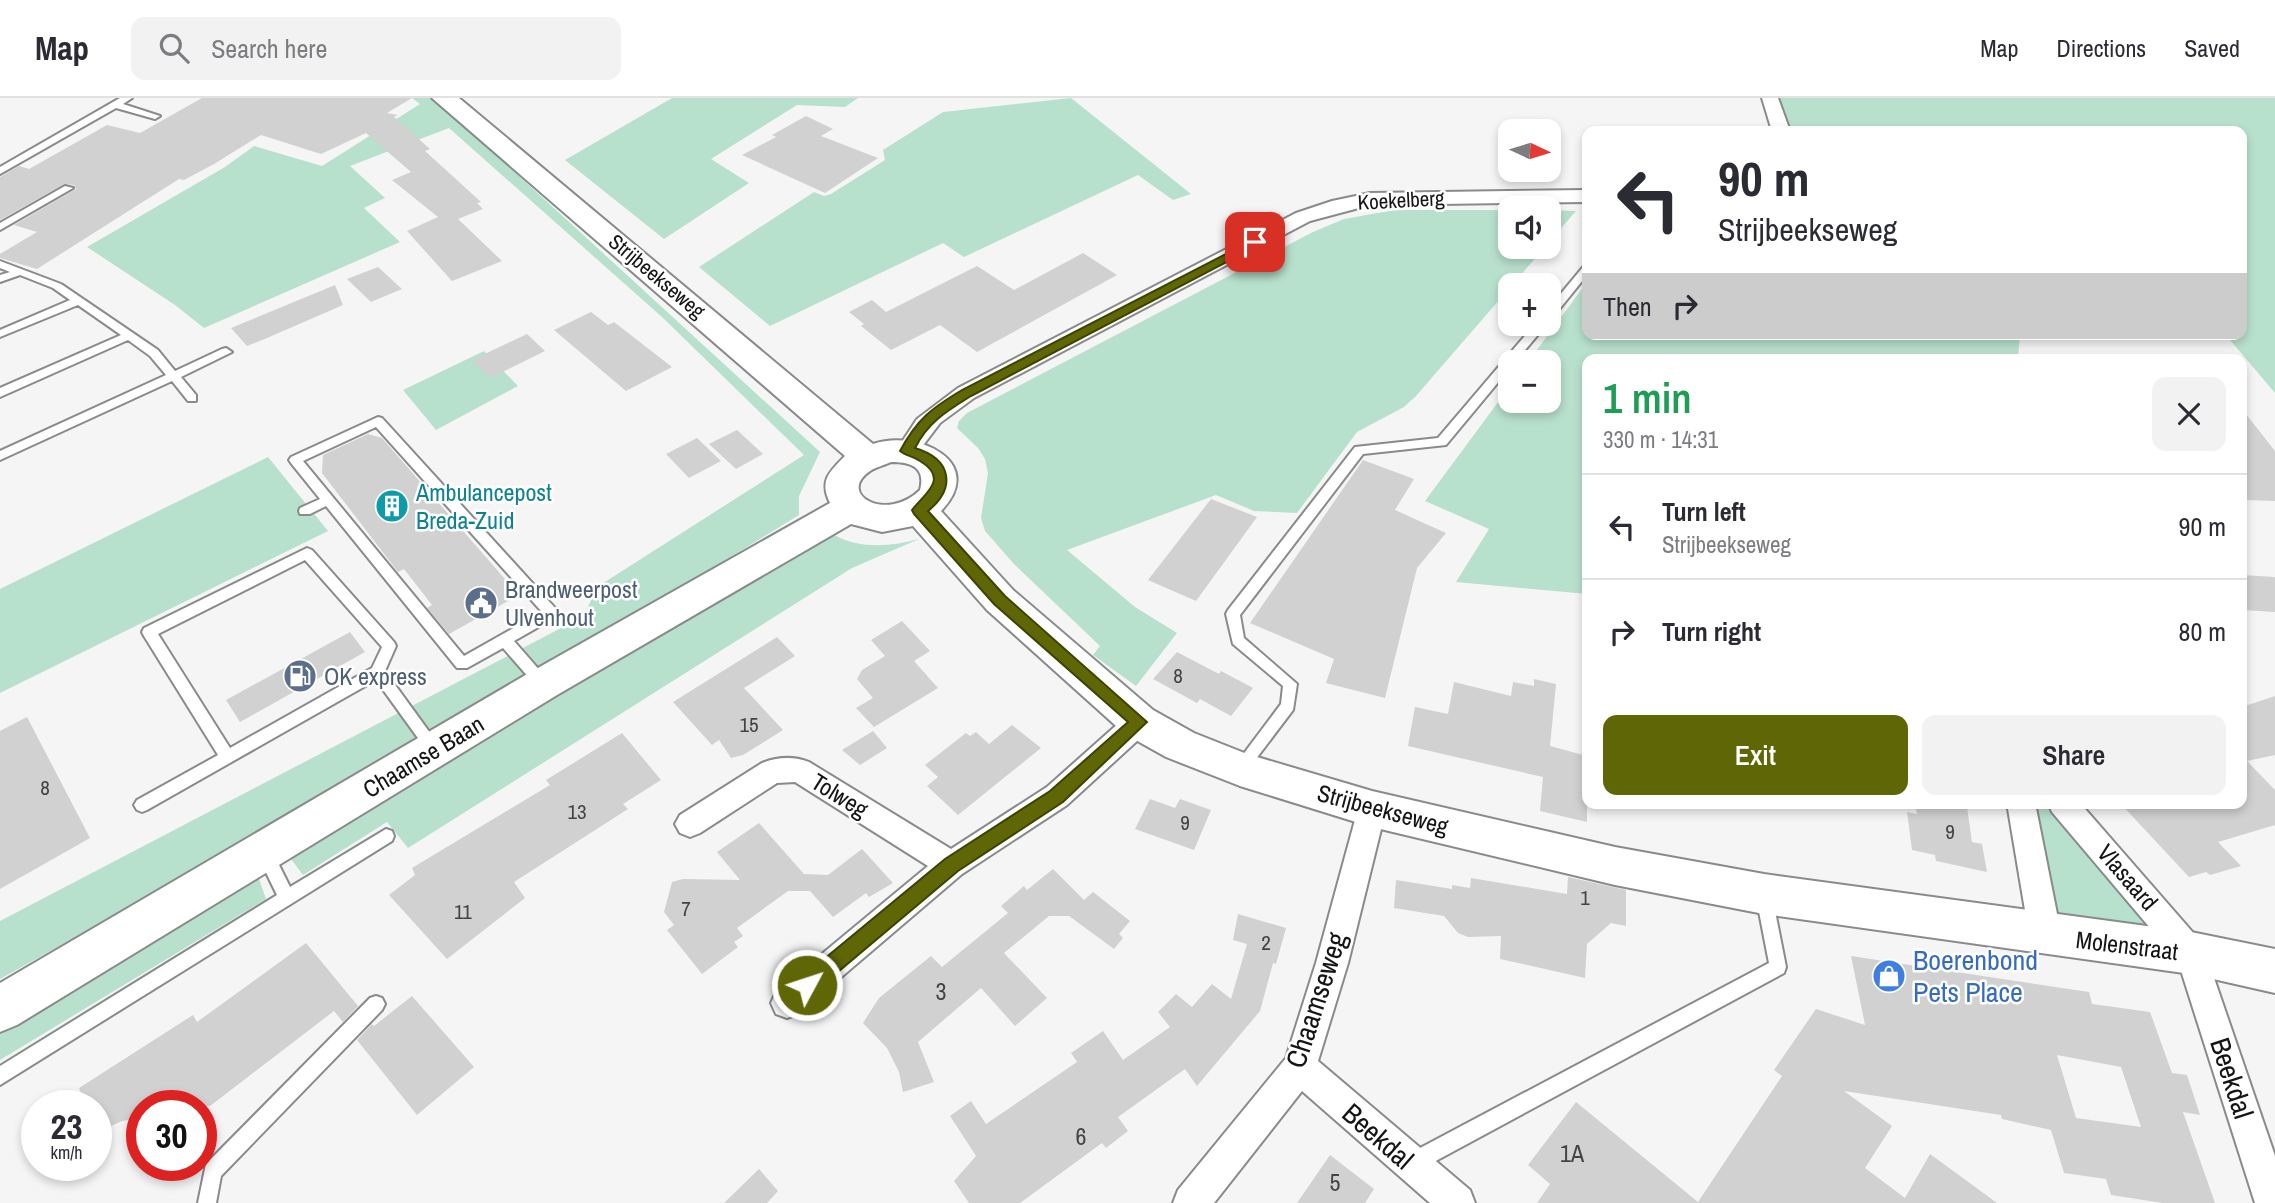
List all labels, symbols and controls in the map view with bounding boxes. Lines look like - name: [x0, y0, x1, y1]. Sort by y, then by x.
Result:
- search box: [131, 17, 621, 80]
- text: Map: [35, 26, 89, 70]
- icon: search: [155, 29, 193, 67]
- text: Search here: [211, 31, 327, 66]
- text: Map: [1980, 32, 2018, 64]
- text: Directions: [2056, 32, 2146, 64]
- text: Saved: [2184, 32, 2240, 64]
- north arrow: [1498, 119, 1561, 182]
- map controls: [1498, 119, 1561, 413]
- text: 90 m: [1718, 145, 1810, 211]
- icon: left: [1603, 154, 1694, 245]
- street label: Koekelberg: [1357, 183, 1446, 217]
- button: sound: [1498, 196, 1561, 259]
- text: Strijbeekseweg: [1718, 208, 1897, 251]
- pin: [1225, 212, 1285, 272]
- icon: arrive: [1236, 223, 1274, 261]
- street label: Strijbeekseweg: [603, 227, 712, 325]
- button: +: [1498, 273, 1561, 336]
- icon: right: [1666, 287, 1704, 325]
- text: Then: [1603, 289, 1652, 324]
- button: −: [1498, 350, 1561, 413]
- text: 1 min: [1603, 370, 1692, 426]
- button: close: [2152, 377, 2226, 451]
- text: 330 m · 14:31: [1603, 424, 1718, 455]
- place label: Ambulancepost Breda-Zuid: [415, 476, 552, 536]
- building icon: Ambulancepost Breda-Zuid: [373, 487, 411, 525]
- text: Turn left: [1662, 494, 1746, 529]
- icon: left: [1603, 508, 1641, 546]
- text: 90 m: [2179, 509, 2226, 544]
- text: Strijbeekseweg: [1662, 529, 1791, 560]
- place label: Brandweerpost Ulvenhout: [505, 573, 638, 633]
- public building icon: Brandweerpost Ulvenhout: [462, 584, 500, 622]
- icon: right: [1603, 613, 1641, 651]
- text: Turn right: [1662, 614, 1761, 649]
- text: 80 m: [2179, 614, 2226, 649]
- fuel station icon: OK express: [281, 657, 319, 695]
- place label: OK express: [324, 660, 427, 692]
- house number: 8: [1173, 661, 1183, 690]
- street label: Chaamse Baan: [357, 707, 489, 805]
- house number: 15: [739, 710, 759, 739]
- button: Exit: [1603, 715, 1908, 795]
- button: Share: [1922, 715, 2226, 795]
- street label: Tolweg: [806, 765, 874, 825]
- house number: 8: [40, 773, 50, 802]
- street label: Strijbeekseweg: [1314, 776, 1452, 842]
- house number: 13: [567, 797, 587, 826]
- house number: 9: [1180, 808, 1190, 837]
- house number: 9: [1945, 817, 1955, 846]
- street label: Vlasaard: [2090, 837, 2166, 917]
- house number: 1: [1580, 883, 1590, 912]
- house number: 7: [681, 894, 691, 923]
- house number: 11: [454, 897, 472, 926]
- street label: Molenstraat: [2074, 923, 2180, 967]
- street label: Chaamseweg: [1276, 927, 1356, 1073]
- house number: 2: [1261, 928, 1271, 957]
- place label: Boerenbond Pets Place: [1913, 941, 2038, 1011]
- position arrow: [770, 948, 844, 1022]
- shop icon: Boerenbond Pets Place: [1870, 957, 1908, 995]
- house number: 3: [936, 975, 946, 1007]
- street label: Beekdal: [2201, 1033, 2263, 1123]
- speed limit sign: 30: [126, 1090, 217, 1181]
- street label: Beekdal: [1334, 1094, 1422, 1178]
- text: 23: [51, 1103, 82, 1150]
- house number: 6: [1076, 1120, 1086, 1152]
- house number: 1A: [1560, 1137, 1585, 1169]
- text: km/h: [51, 1140, 83, 1165]
- house number: 5: [1330, 1166, 1341, 1198]

